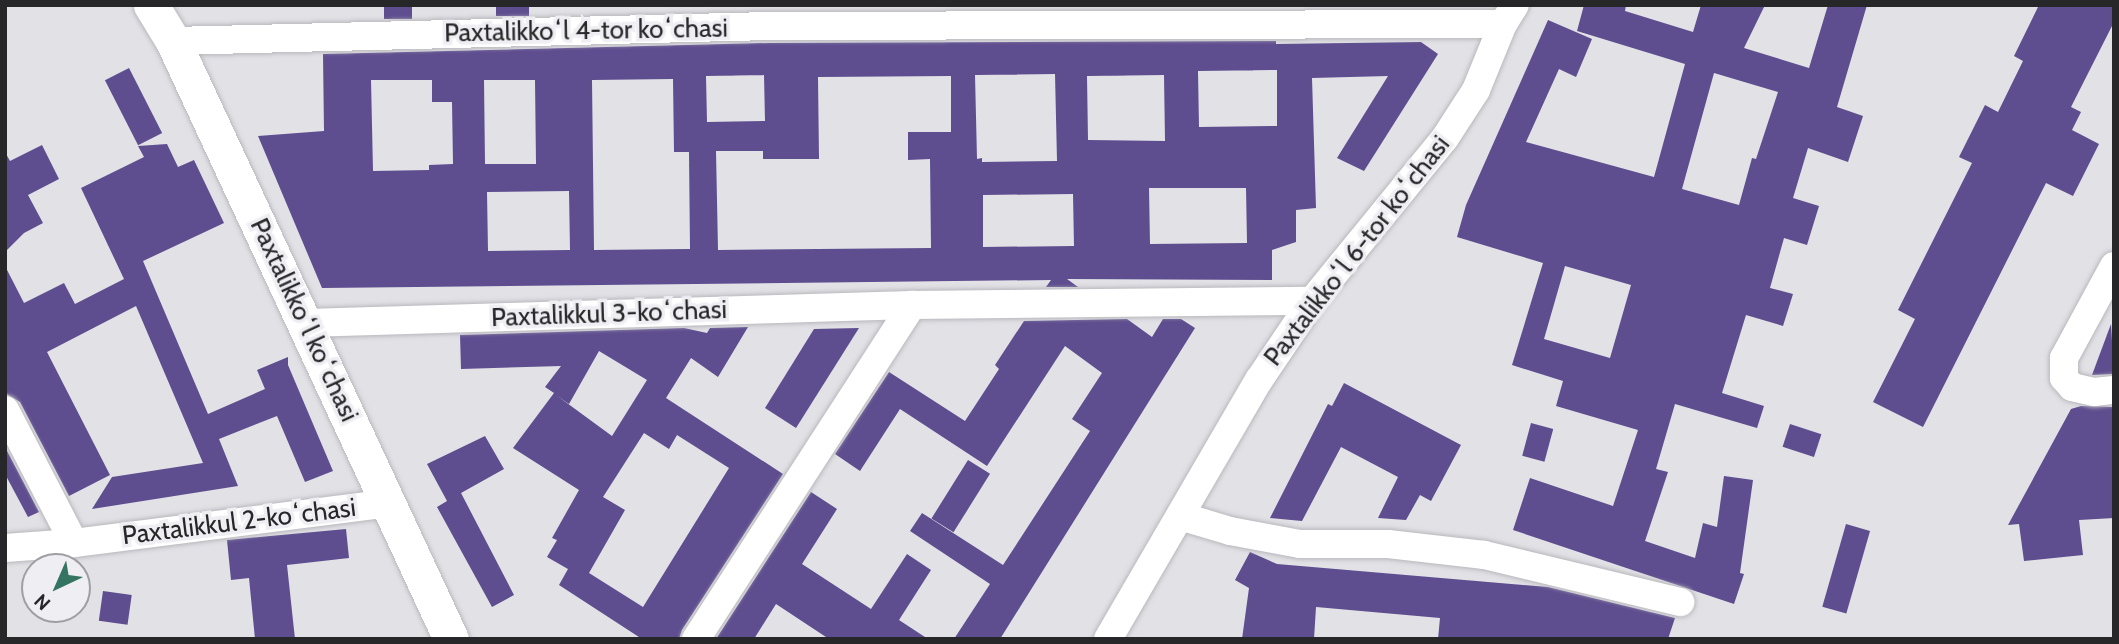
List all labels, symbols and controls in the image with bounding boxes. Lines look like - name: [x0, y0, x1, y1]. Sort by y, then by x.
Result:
- street label: Paxtalikkoʻl 4-tor koʻchasi: [444, 13, 728, 49]
- street label: Paxtalikkoʻl 6-tor koʻchasi: [1257, 130, 1457, 372]
- street label: Paxtalikkoʻl koʻchasi: [243, 213, 365, 427]
- street label: Paxtalikkul 3-koʻchasi: [491, 294, 727, 334]
- street label: Paxtalikkul 2-koʻchasi: [120, 492, 358, 552]
- north arrow: [21, 553, 91, 623]
- text: N: [30, 589, 55, 615]

